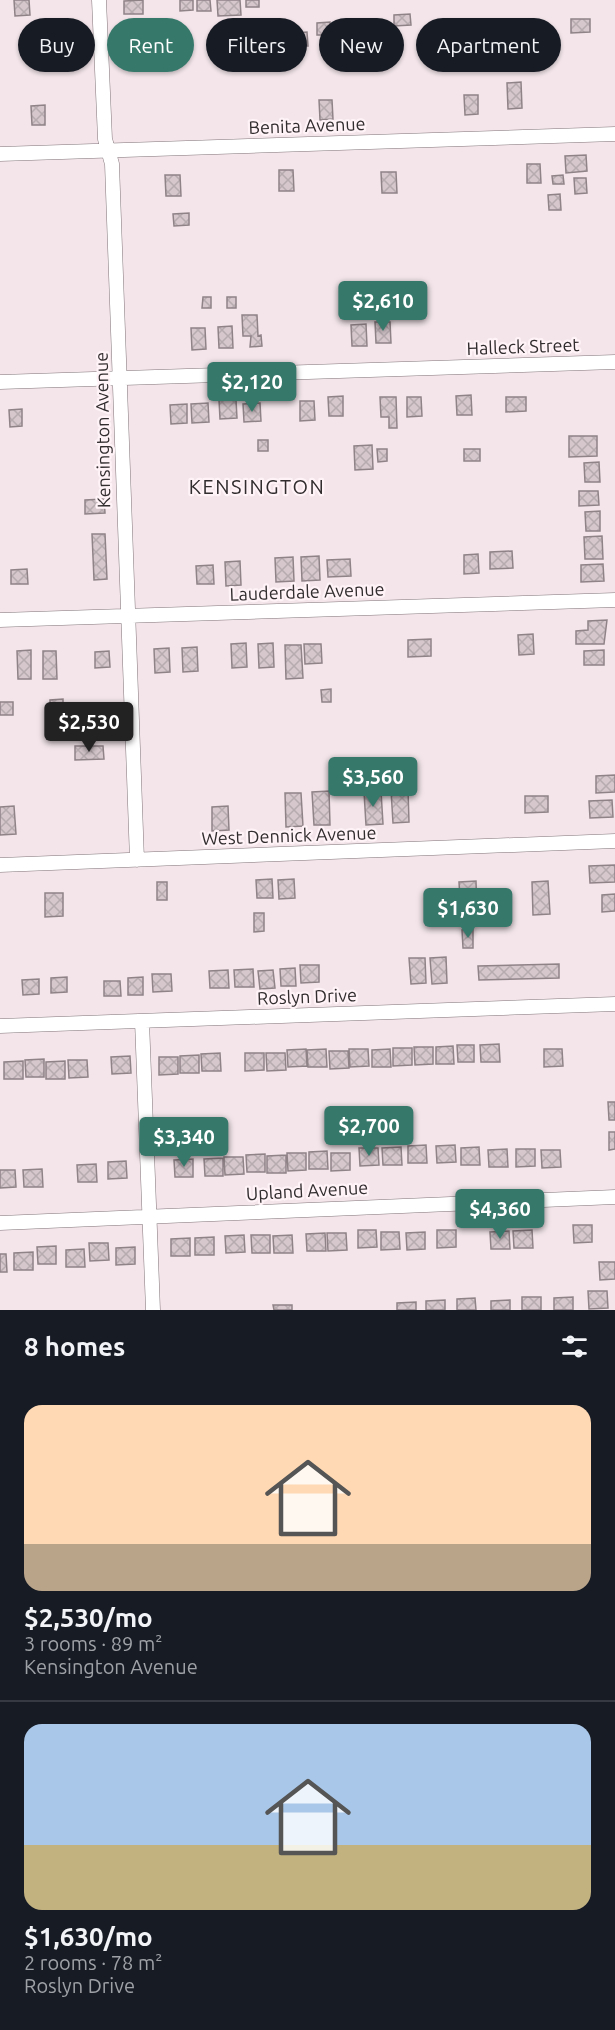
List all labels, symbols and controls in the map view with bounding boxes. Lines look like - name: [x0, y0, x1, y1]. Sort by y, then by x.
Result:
- chip: Buy: [18, 18, 95, 72]
- chip: Rent: [107, 18, 194, 72]
- chip: Filters: [206, 18, 307, 72]
- chip: New: [319, 18, 404, 72]
- chip: Apartment: [416, 18, 561, 72]
- street label: Benita Avenue: [248, 113, 366, 137]
- pin: $2,610: [334, 281, 432, 332]
- text: $2,610: [352, 289, 414, 312]
- street label: Halleck Street: [466, 334, 580, 358]
- street label: Kensington Avenue: [91, 352, 113, 508]
- pin: $2,120: [203, 362, 301, 413]
- text: $2,120: [221, 370, 283, 393]
- district label: KENSINGTON: [189, 475, 325, 498]
- street label: Lauderdale Avenue: [229, 578, 385, 604]
- pin: $2,530: [40, 702, 138, 753]
- text: $2,530: [58, 710, 120, 733]
- pin: $3,560: [324, 757, 422, 808]
- text: $3,560: [342, 765, 404, 788]
- street label: West Dennick Avenue: [201, 822, 377, 848]
- pin: $1,630: [419, 888, 517, 939]
- text: $1,630: [437, 896, 499, 919]
- street label: Roslyn Drive: [257, 984, 357, 1008]
- pin: $2,700: [320, 1106, 418, 1157]
- text: $2,700: [338, 1114, 400, 1137]
- pin: $3,340: [135, 1117, 233, 1168]
- text: $3,340: [153, 1125, 215, 1148]
- street label: Upland Avenue: [245, 1177, 369, 1203]
- pin: $4,360: [451, 1189, 549, 1240]
- text: $4,360: [469, 1197, 531, 1220]
- icon: filters: [558, 1330, 591, 1363]
- text: 8 homes: [24, 1332, 125, 1361]
- icon: home: [254, 1444, 362, 1552]
- text: $2,530/mo: [24, 1603, 153, 1632]
- text: 3 rooms · 89 m²: [24, 1632, 162, 1655]
- text: Kensington Avenue: [24, 1655, 198, 1678]
- icon: home: [254, 1763, 362, 1871]
- text: $1,630/mo: [24, 1922, 153, 1951]
- text: 2 rooms · 78 m²: [24, 1951, 162, 1974]
- text: Roslyn Drive: [24, 1974, 135, 1997]

